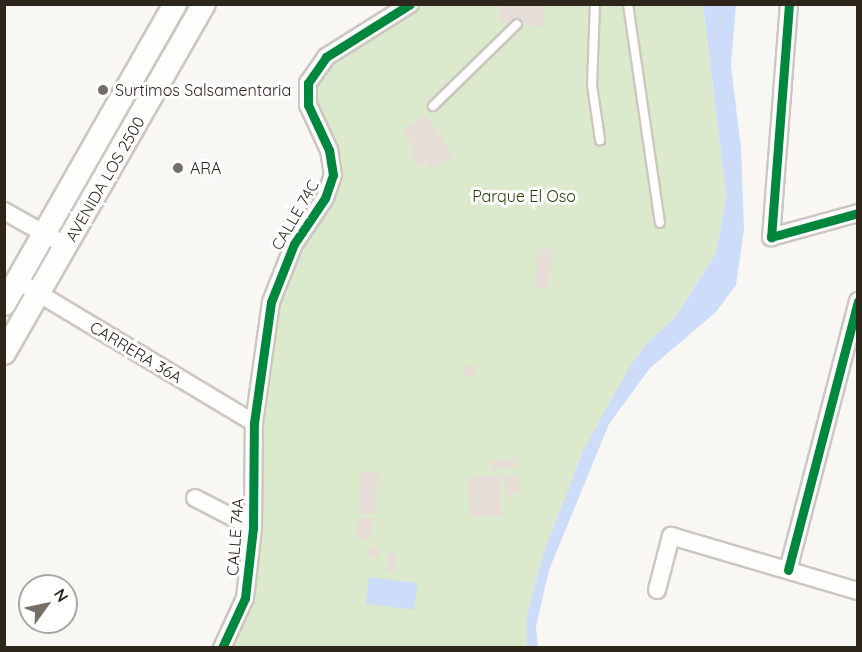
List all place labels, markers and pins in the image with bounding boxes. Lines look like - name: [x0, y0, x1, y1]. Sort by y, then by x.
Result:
- place label: Surtimos Salsamentaria: [115, 80, 291, 100]
- marker: Surtimos Salsamentaria: [96, 83, 110, 97]
- place label: ARA: [190, 158, 221, 178]
- marker: ARA: [171, 161, 185, 175]

